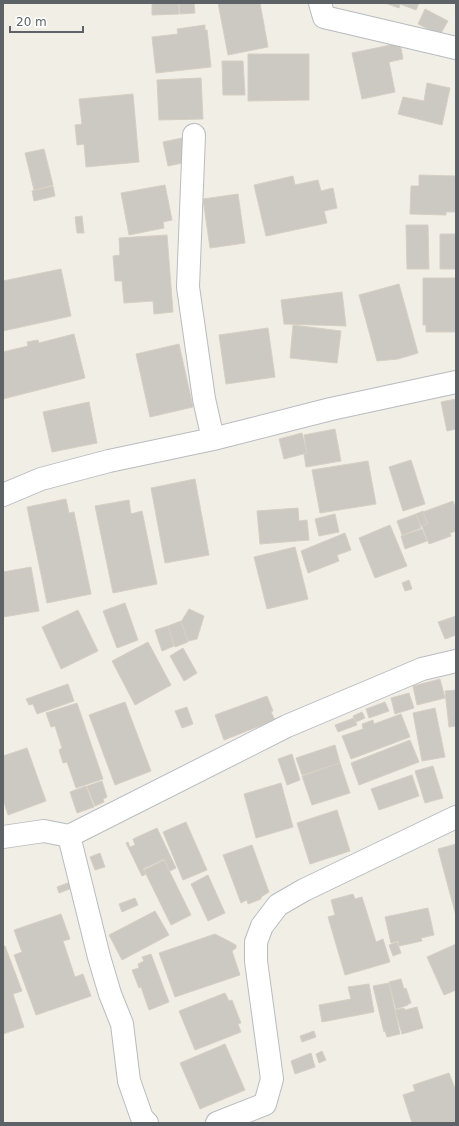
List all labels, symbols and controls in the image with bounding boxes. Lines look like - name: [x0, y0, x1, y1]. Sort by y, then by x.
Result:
- scale bar: [10, 8, 83, 34]
- text: 20 m: [16, 15, 47, 29]

